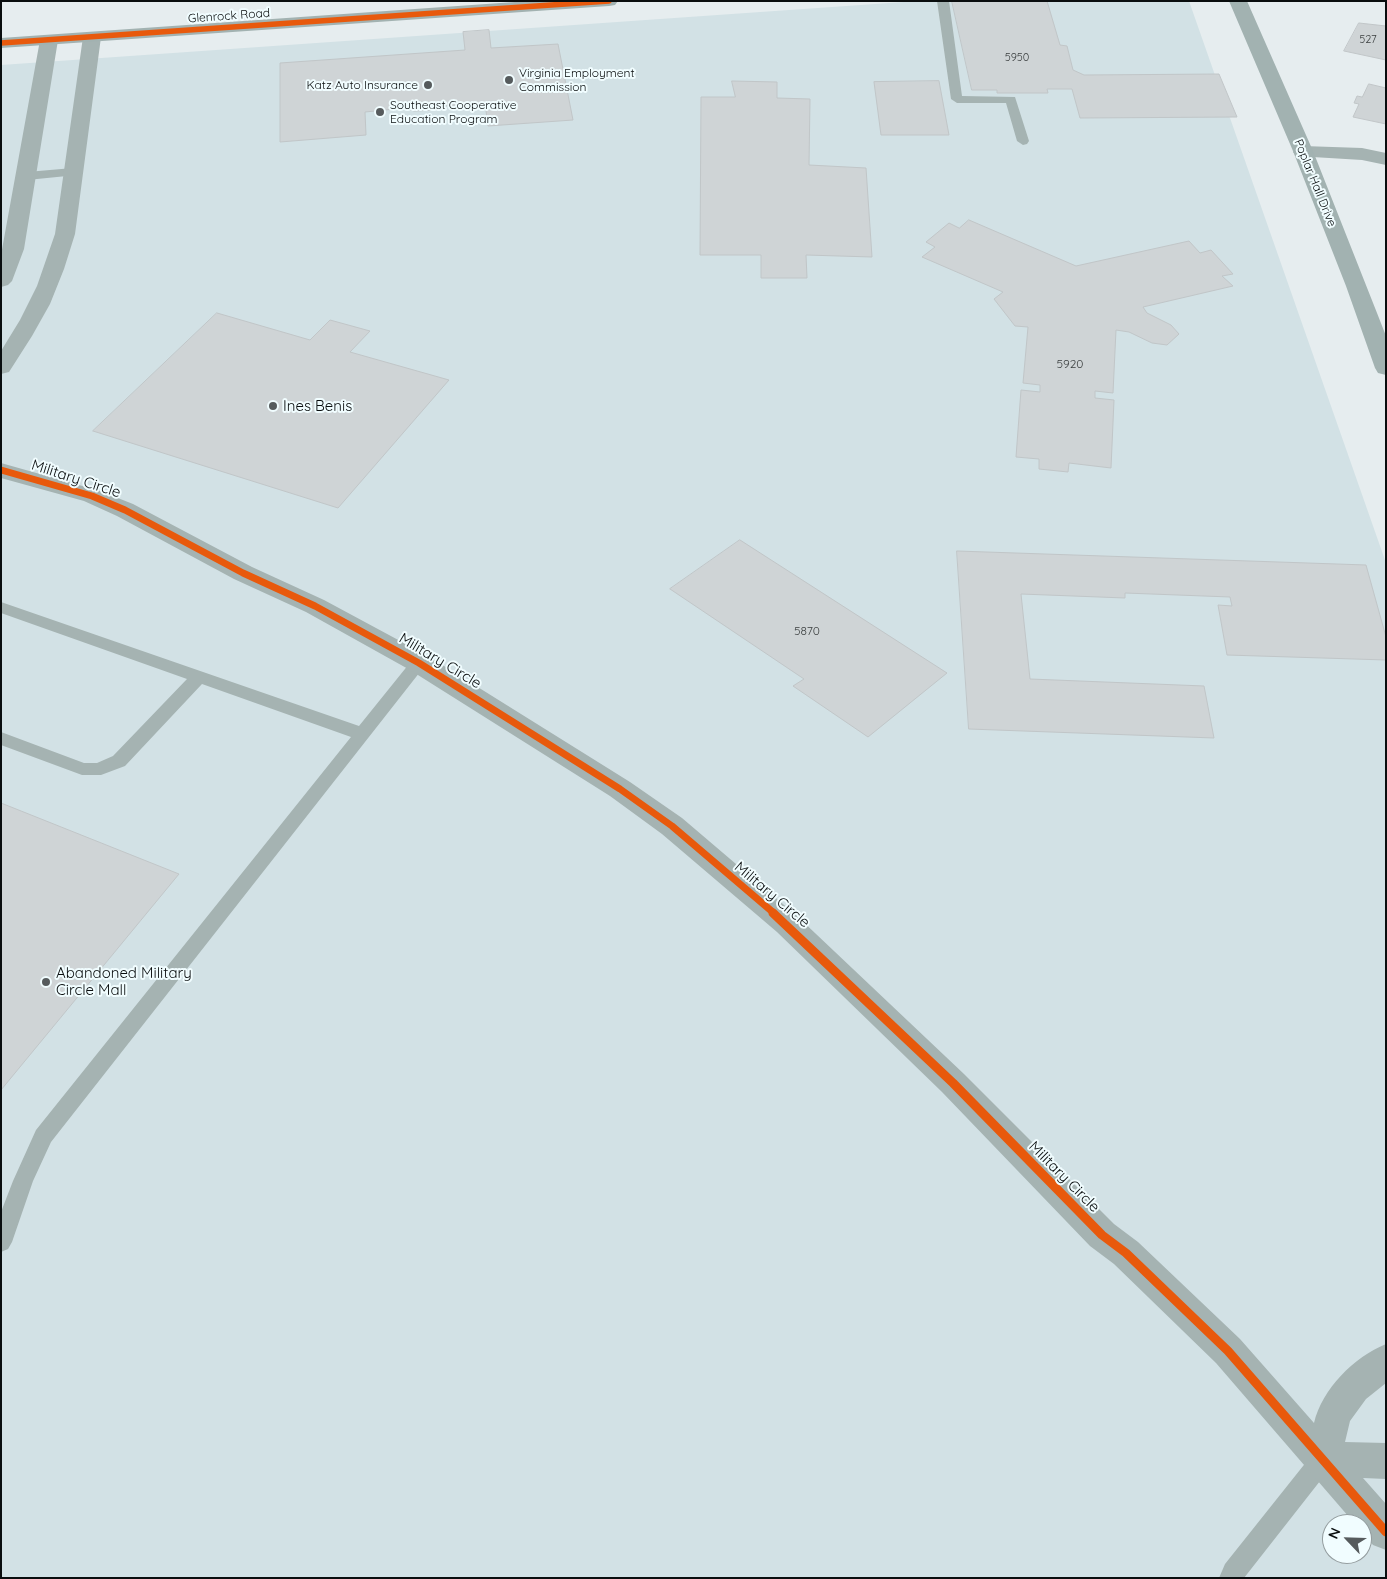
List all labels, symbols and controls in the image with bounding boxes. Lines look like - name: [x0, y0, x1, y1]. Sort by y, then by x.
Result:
- street label: Glenrock Road: [188, 6, 270, 26]
- house number: 527: [1359, 33, 1377, 47]
- house number: 5950: [1005, 51, 1029, 65]
- place label: Virginia Employment Commission: [519, 66, 635, 94]
- marker: Virginia Employment Commission: [503, 74, 515, 86]
- place label: Katz Auto Insurance: [306, 78, 418, 92]
- marker: Katz Auto Insurance: [422, 79, 434, 91]
- place label: Southeast Cooperative Education Program: [390, 98, 517, 126]
- marker: Southeast Cooperative Education Program: [374, 106, 386, 118]
- street label: Poplar Hall Drive: [1291, 137, 1339, 229]
- house number: 5920: [1056, 357, 1084, 371]
- place label: Ines Benis: [283, 397, 352, 415]
- marker: Ines Benis: [267, 400, 279, 412]
- street label: Military Circle: [29, 456, 123, 502]
- house number: 5870: [794, 624, 820, 638]
- street label: Military Circle: [396, 629, 484, 693]
- street label: Military Circle: [731, 858, 813, 932]
- place label: Abandoned Military Circle Mall: [56, 964, 192, 999]
- marker: Abandoned Military Circle Mall: [40, 976, 52, 988]
- street label: Military Circle: [1025, 1138, 1103, 1216]
- north arrow: [1322, 1514, 1372, 1564]
- text: N: [1324, 1525, 1345, 1542]

